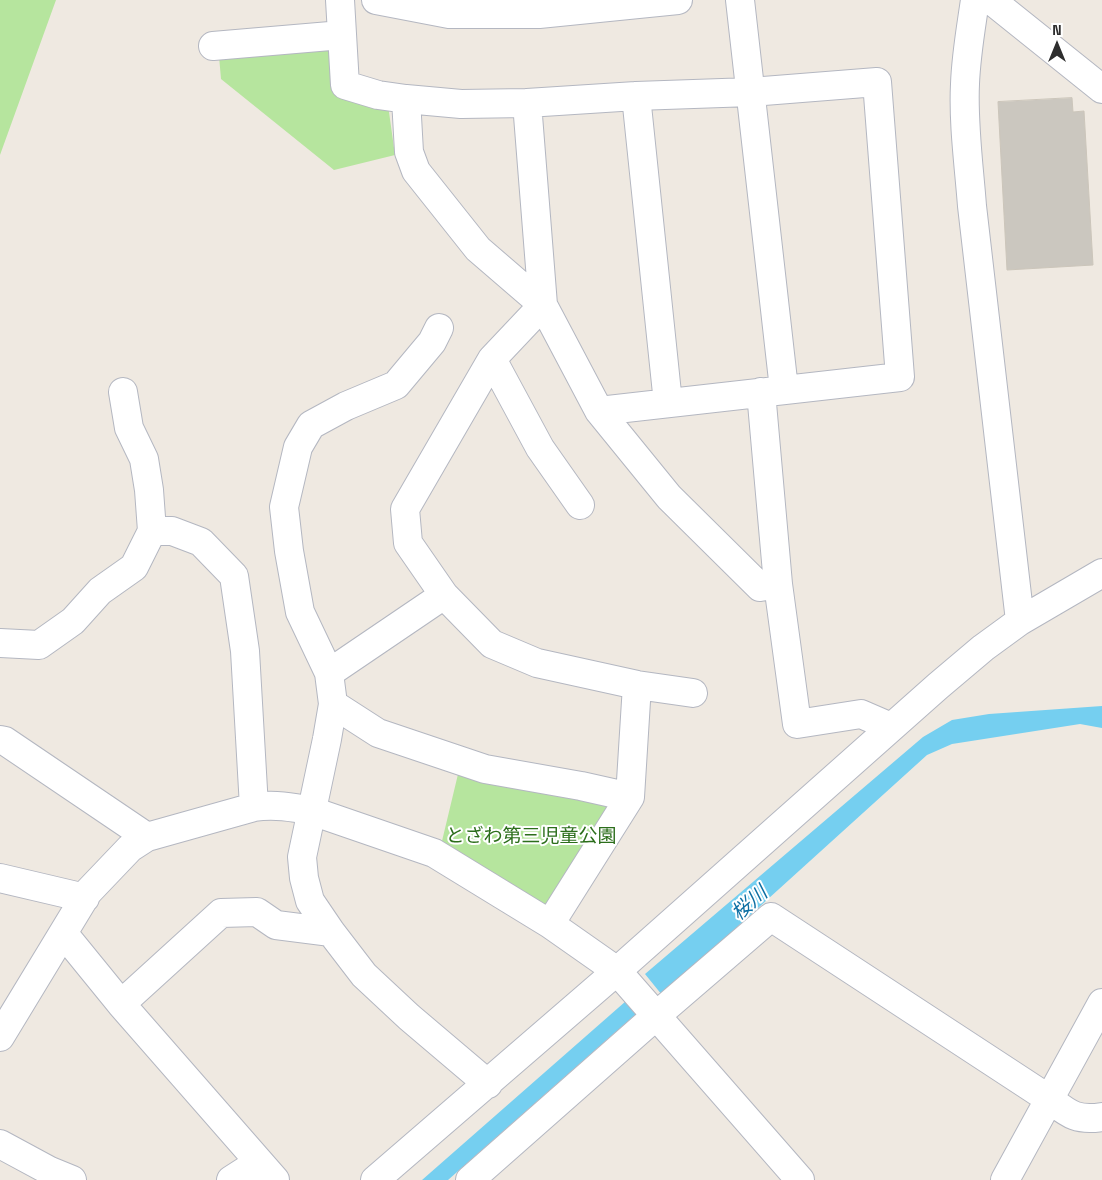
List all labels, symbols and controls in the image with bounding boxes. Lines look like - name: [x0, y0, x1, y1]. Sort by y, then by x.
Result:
- north arrow: [1032, 20, 1082, 70]
- text: N: [1052, 21, 1062, 39]
- park label: とざわ第三児童公園: [446, 826, 616, 848]
- water label: 桜川: [727, 882, 773, 926]

